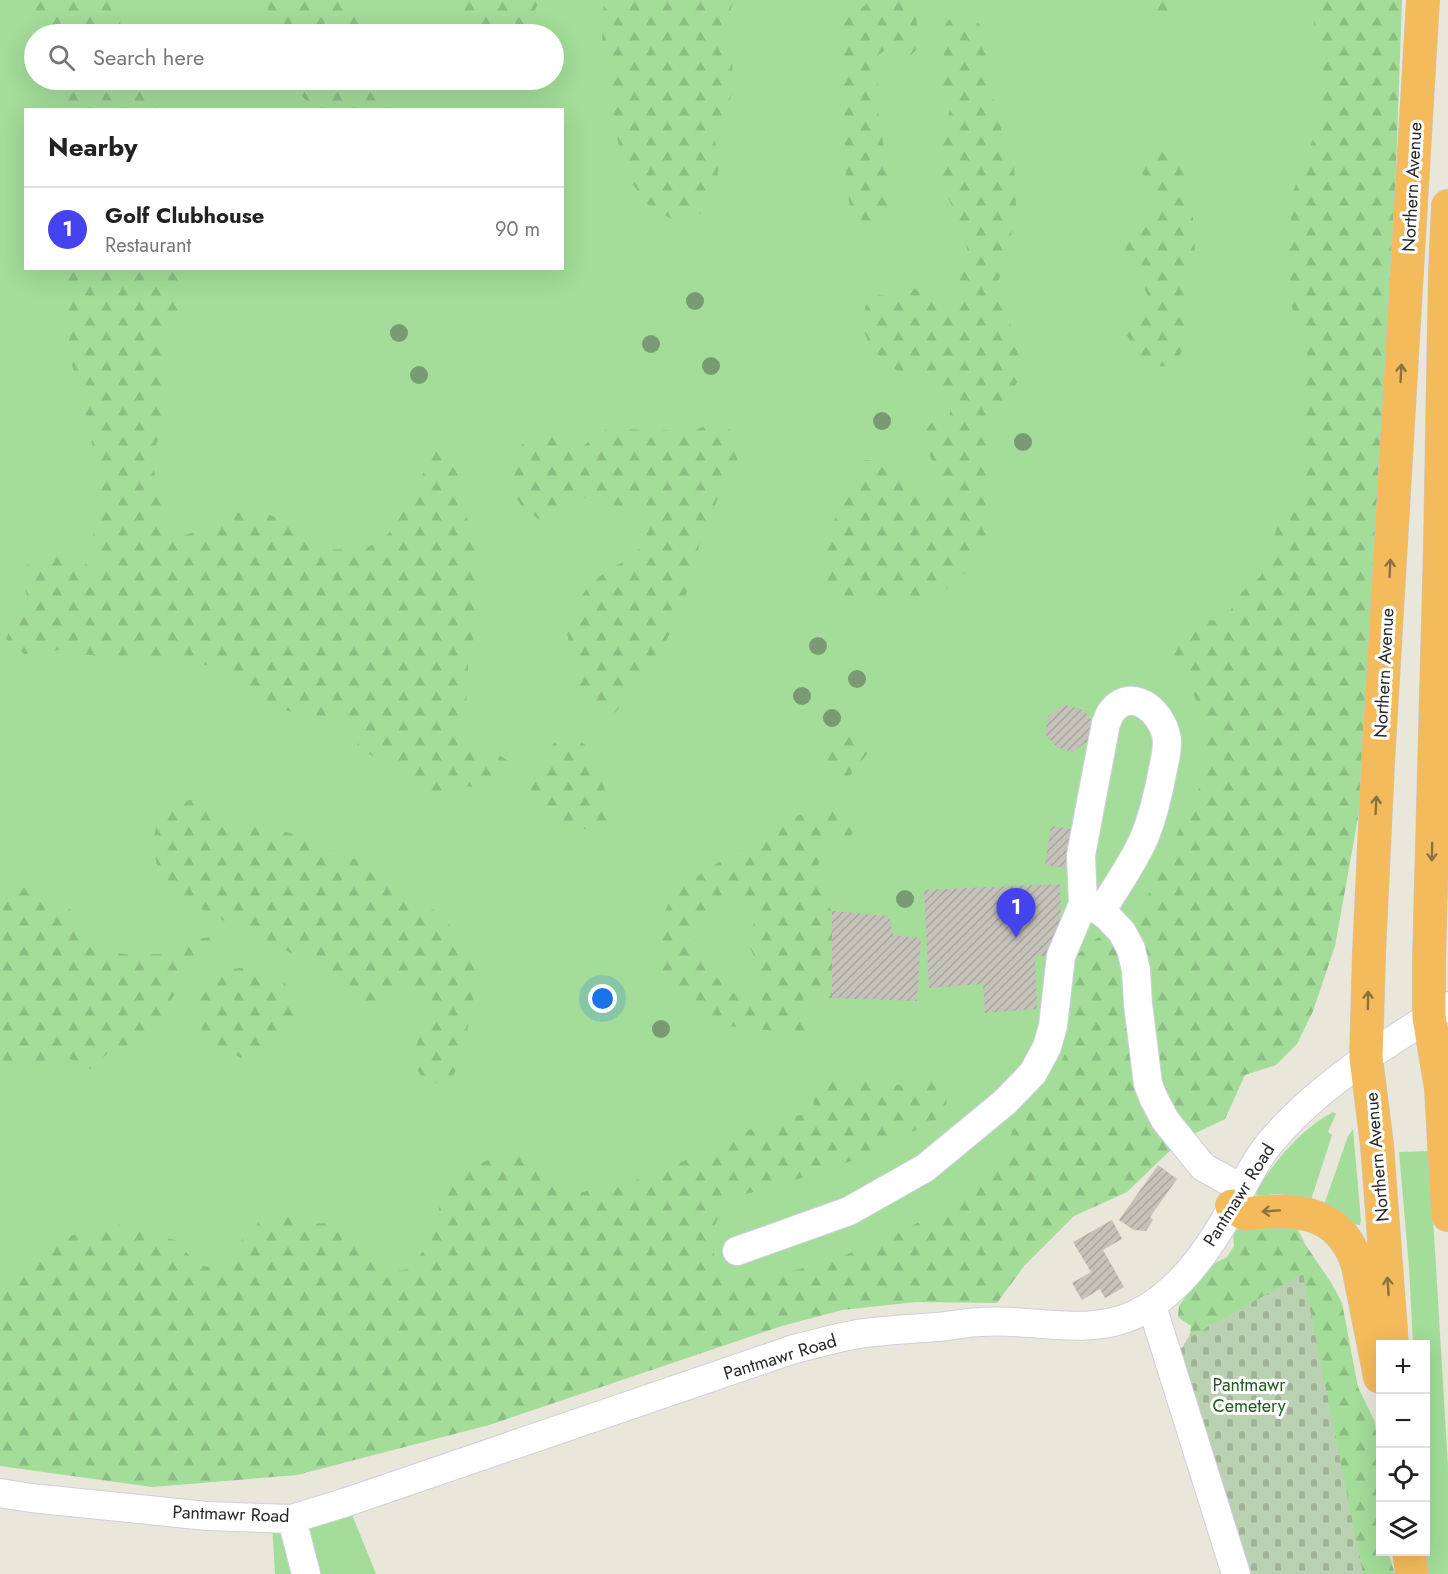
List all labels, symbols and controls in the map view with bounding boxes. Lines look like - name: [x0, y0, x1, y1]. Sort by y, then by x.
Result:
- search box: [24, 24, 564, 90]
- icon: search: [45, 41, 78, 74]
- text: Search here: [93, 41, 204, 73]
- street label: Northern Avenue: [1396, 121, 1428, 253]
- text: Nearby: [48, 128, 137, 166]
- text: Golf Clubhouse: [105, 199, 264, 231]
- text: 1: [62, 215, 73, 244]
- text: 90 m: [495, 215, 540, 244]
- text: Restaurant: [105, 231, 191, 260]
- one-way arrow: [1396, 364, 1407, 384]
- one-way arrow: [1384, 559, 1395, 579]
- street label: Northern Avenue: [1368, 607, 1400, 739]
- one-way arrow: [1371, 795, 1382, 815]
- one-way arrow: [1426, 842, 1438, 862]
- pin: 1: [996, 888, 1036, 938]
- your location: [588, 984, 617, 1013]
- one-way arrow: [1362, 990, 1373, 1010]
- street label: Northern Avenue: [1358, 1091, 1396, 1223]
- street label: Pantmawr Road: [1197, 1139, 1281, 1251]
- one-way arrow: [1262, 1206, 1282, 1217]
- one-way arrow: [1382, 1277, 1393, 1297]
- street label: Pantmawr Road: [720, 1327, 840, 1387]
- map controls: [1376, 1340, 1430, 1556]
- button: +: [1376, 1340, 1430, 1394]
- park label: Pantmawr Cemetery: [1212, 1372, 1286, 1419]
- button: −: [1376, 1394, 1430, 1448]
- button: locate: [1376, 1448, 1430, 1502]
- street label: Pantmawr Road: [172, 1499, 290, 1529]
- button: layers: [1376, 1502, 1430, 1556]

